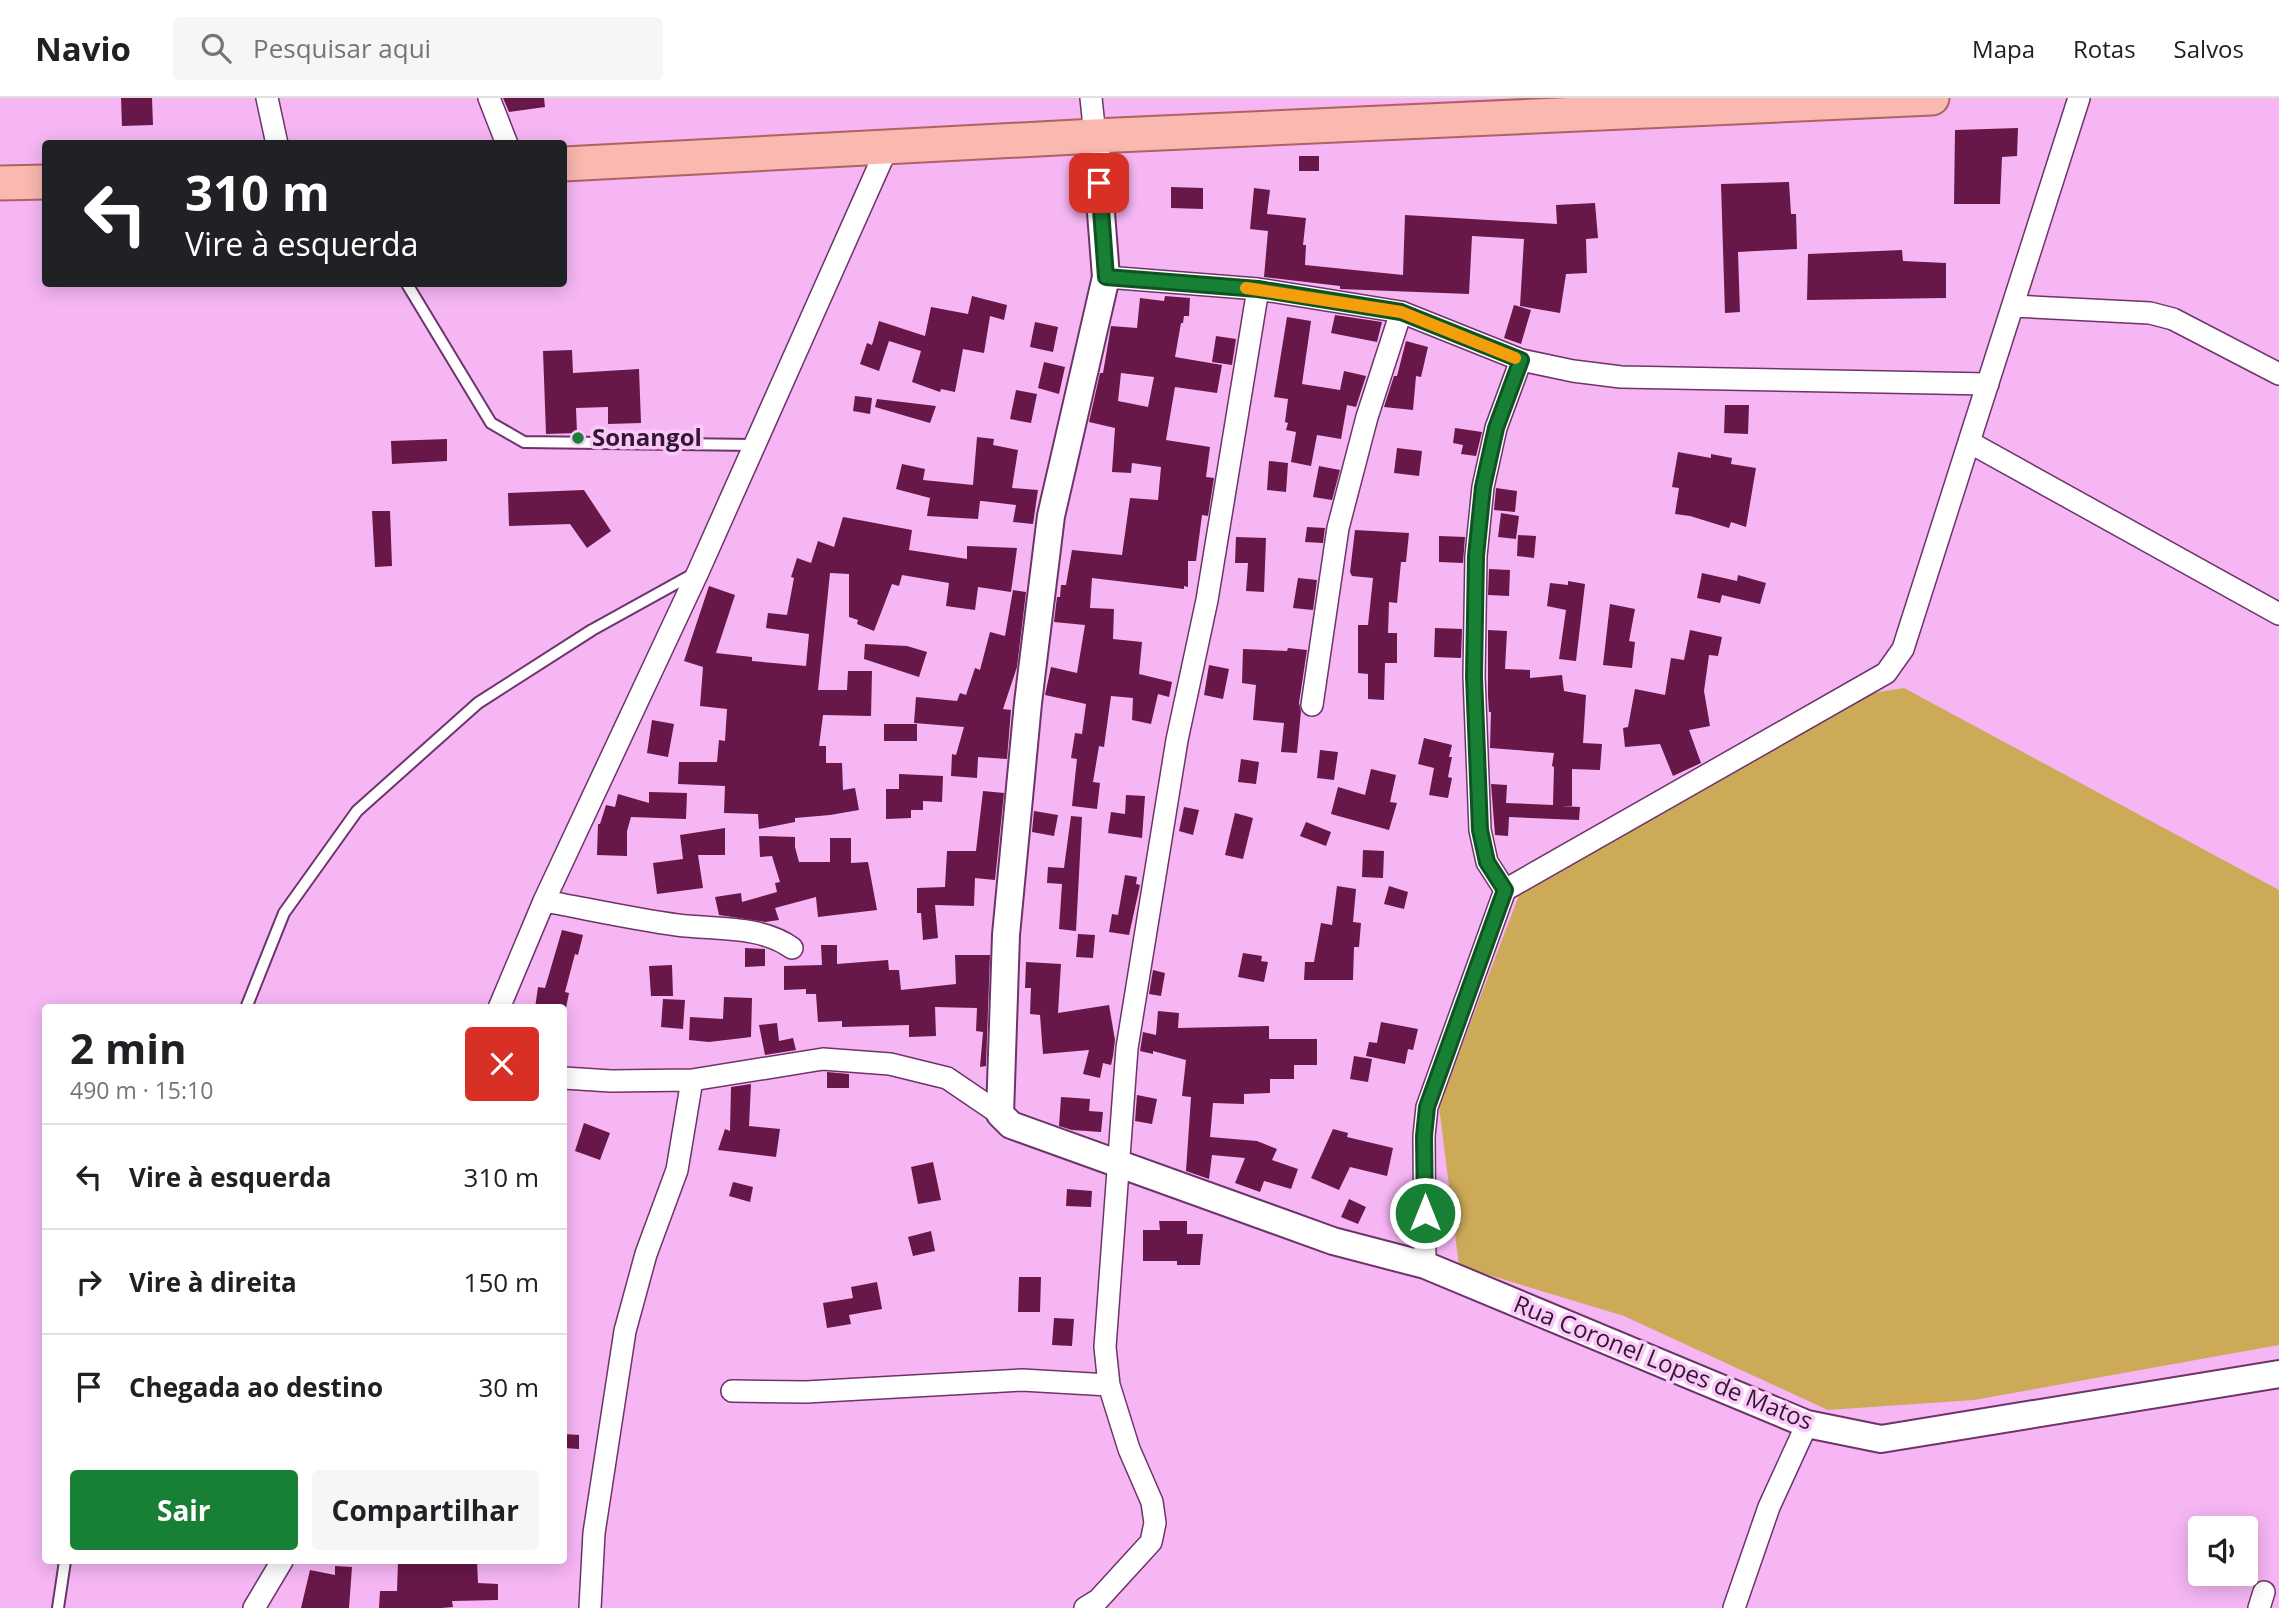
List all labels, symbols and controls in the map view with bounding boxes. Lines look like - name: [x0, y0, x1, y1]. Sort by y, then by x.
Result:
- search box: [173, 17, 663, 80]
- text: Navio: [35, 26, 131, 71]
- icon: search: [197, 29, 235, 67]
- text: Pesquisar aqui: [253, 30, 431, 66]
- text: Mapa: [1972, 32, 2035, 65]
- text: Rotas: [2073, 32, 2136, 65]
- text: Salvos: [2174, 32, 2244, 65]
- pin: [1069, 153, 1129, 213]
- text: 310 m: [185, 159, 330, 225]
- icon: arrive: [1080, 164, 1118, 202]
- icon: left: [70, 168, 161, 259]
- text: Vire à esquerda: [185, 222, 418, 265]
- place label: Sonangol: [592, 420, 702, 453]
- marker: Sonangol: [570, 430, 586, 446]
- text: 2 min: [70, 1019, 187, 1076]
- button: close: [465, 1027, 539, 1101]
- text: 490 m · 15:10: [70, 1074, 213, 1106]
- icon: left: [70, 1158, 108, 1196]
- text: Vire à esquerda: [129, 1159, 331, 1195]
- text: 310 m: [464, 1159, 539, 1195]
- position arrow: [1388, 1176, 1462, 1250]
- icon: right: [70, 1263, 108, 1301]
- text: Vire à direita: [129, 1264, 297, 1300]
- text: 150 m: [464, 1264, 539, 1300]
- street label: Rua Coronel Lopes de Matos: [1509, 1286, 1818, 1437]
- icon: arrive: [70, 1368, 108, 1406]
- text: Chegada ao destino: [129, 1369, 383, 1405]
- text: 30 m: [478, 1369, 539, 1405]
- button: Sair: [70, 1470, 298, 1550]
- button: Compartilhar: [312, 1470, 539, 1550]
- map controls: [2188, 1516, 2258, 1586]
- button: sound: [2188, 1516, 2258, 1586]

